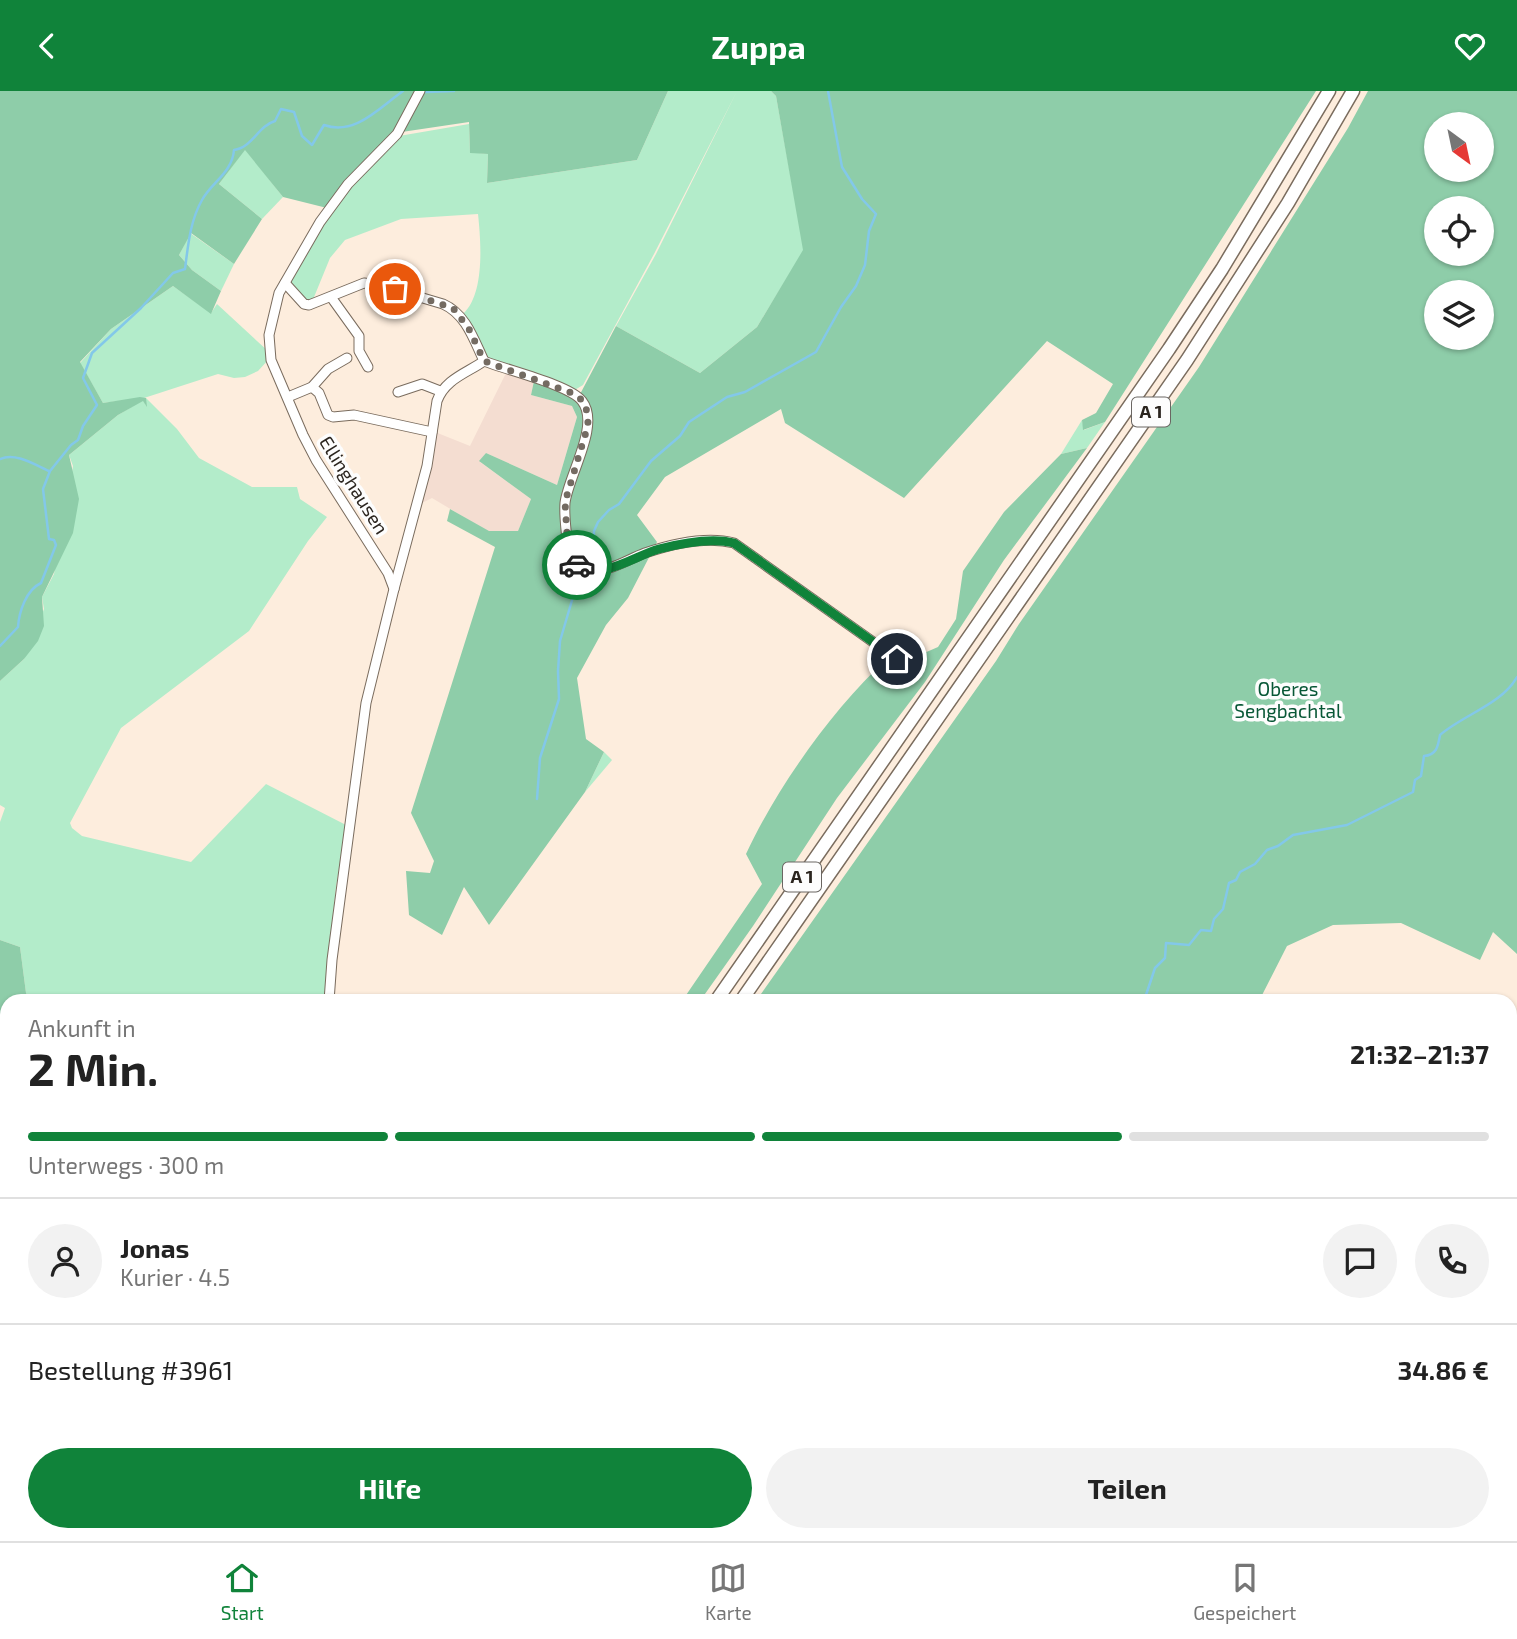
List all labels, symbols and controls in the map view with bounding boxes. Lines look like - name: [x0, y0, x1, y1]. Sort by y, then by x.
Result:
- icon: back: [28, 27, 66, 65]
- text: Zuppa: [711, 27, 806, 65]
- icon: heart: [1451, 27, 1489, 65]
- north arrow: [1424, 112, 1494, 182]
- map controls: [1424, 112, 1494, 350]
- button: locate: [1424, 196, 1494, 266]
- pin: [365, 259, 425, 319]
- icon: bag: [376, 270, 414, 308]
- button: layers: [1424, 280, 1494, 350]
- road number: A 1: [1132, 397, 1170, 426]
- street label: Ellinghausen: [315, 431, 394, 538]
- courier: [542, 530, 612, 600]
- icon: car: [558, 546, 596, 584]
- pin: [867, 629, 927, 689]
- icon: home: [878, 640, 916, 678]
- park label: Oberes Sengbachtal: [1234, 677, 1342, 722]
- road number: A 1: [783, 863, 821, 891]
- text: Ankunft in: [28, 1014, 136, 1042]
- text: 21:32–21:37: [1350, 1038, 1489, 1069]
- text: 2 Min.: [28, 1040, 158, 1095]
- text: Unterwegs · 300 m: [28, 1151, 224, 1179]
- button: person: [28, 1224, 102, 1298]
- button: chat: [1323, 1224, 1397, 1298]
- button: phone: [1415, 1224, 1489, 1298]
- text: Jonas: [120, 1232, 189, 1263]
- text: Kurier · 4.5: [120, 1263, 230, 1291]
- text: Bestellung #3961: [28, 1354, 233, 1385]
- text: 34.86 €: [1398, 1354, 1489, 1385]
- button: Hilfe: [28, 1448, 752, 1528]
- button: Teilen: [766, 1448, 1489, 1528]
- tab: Start: [221, 1559, 264, 1624]
- tab: Karte: [705, 1559, 752, 1624]
- tab: Gespeichert: [1193, 1559, 1296, 1624]

